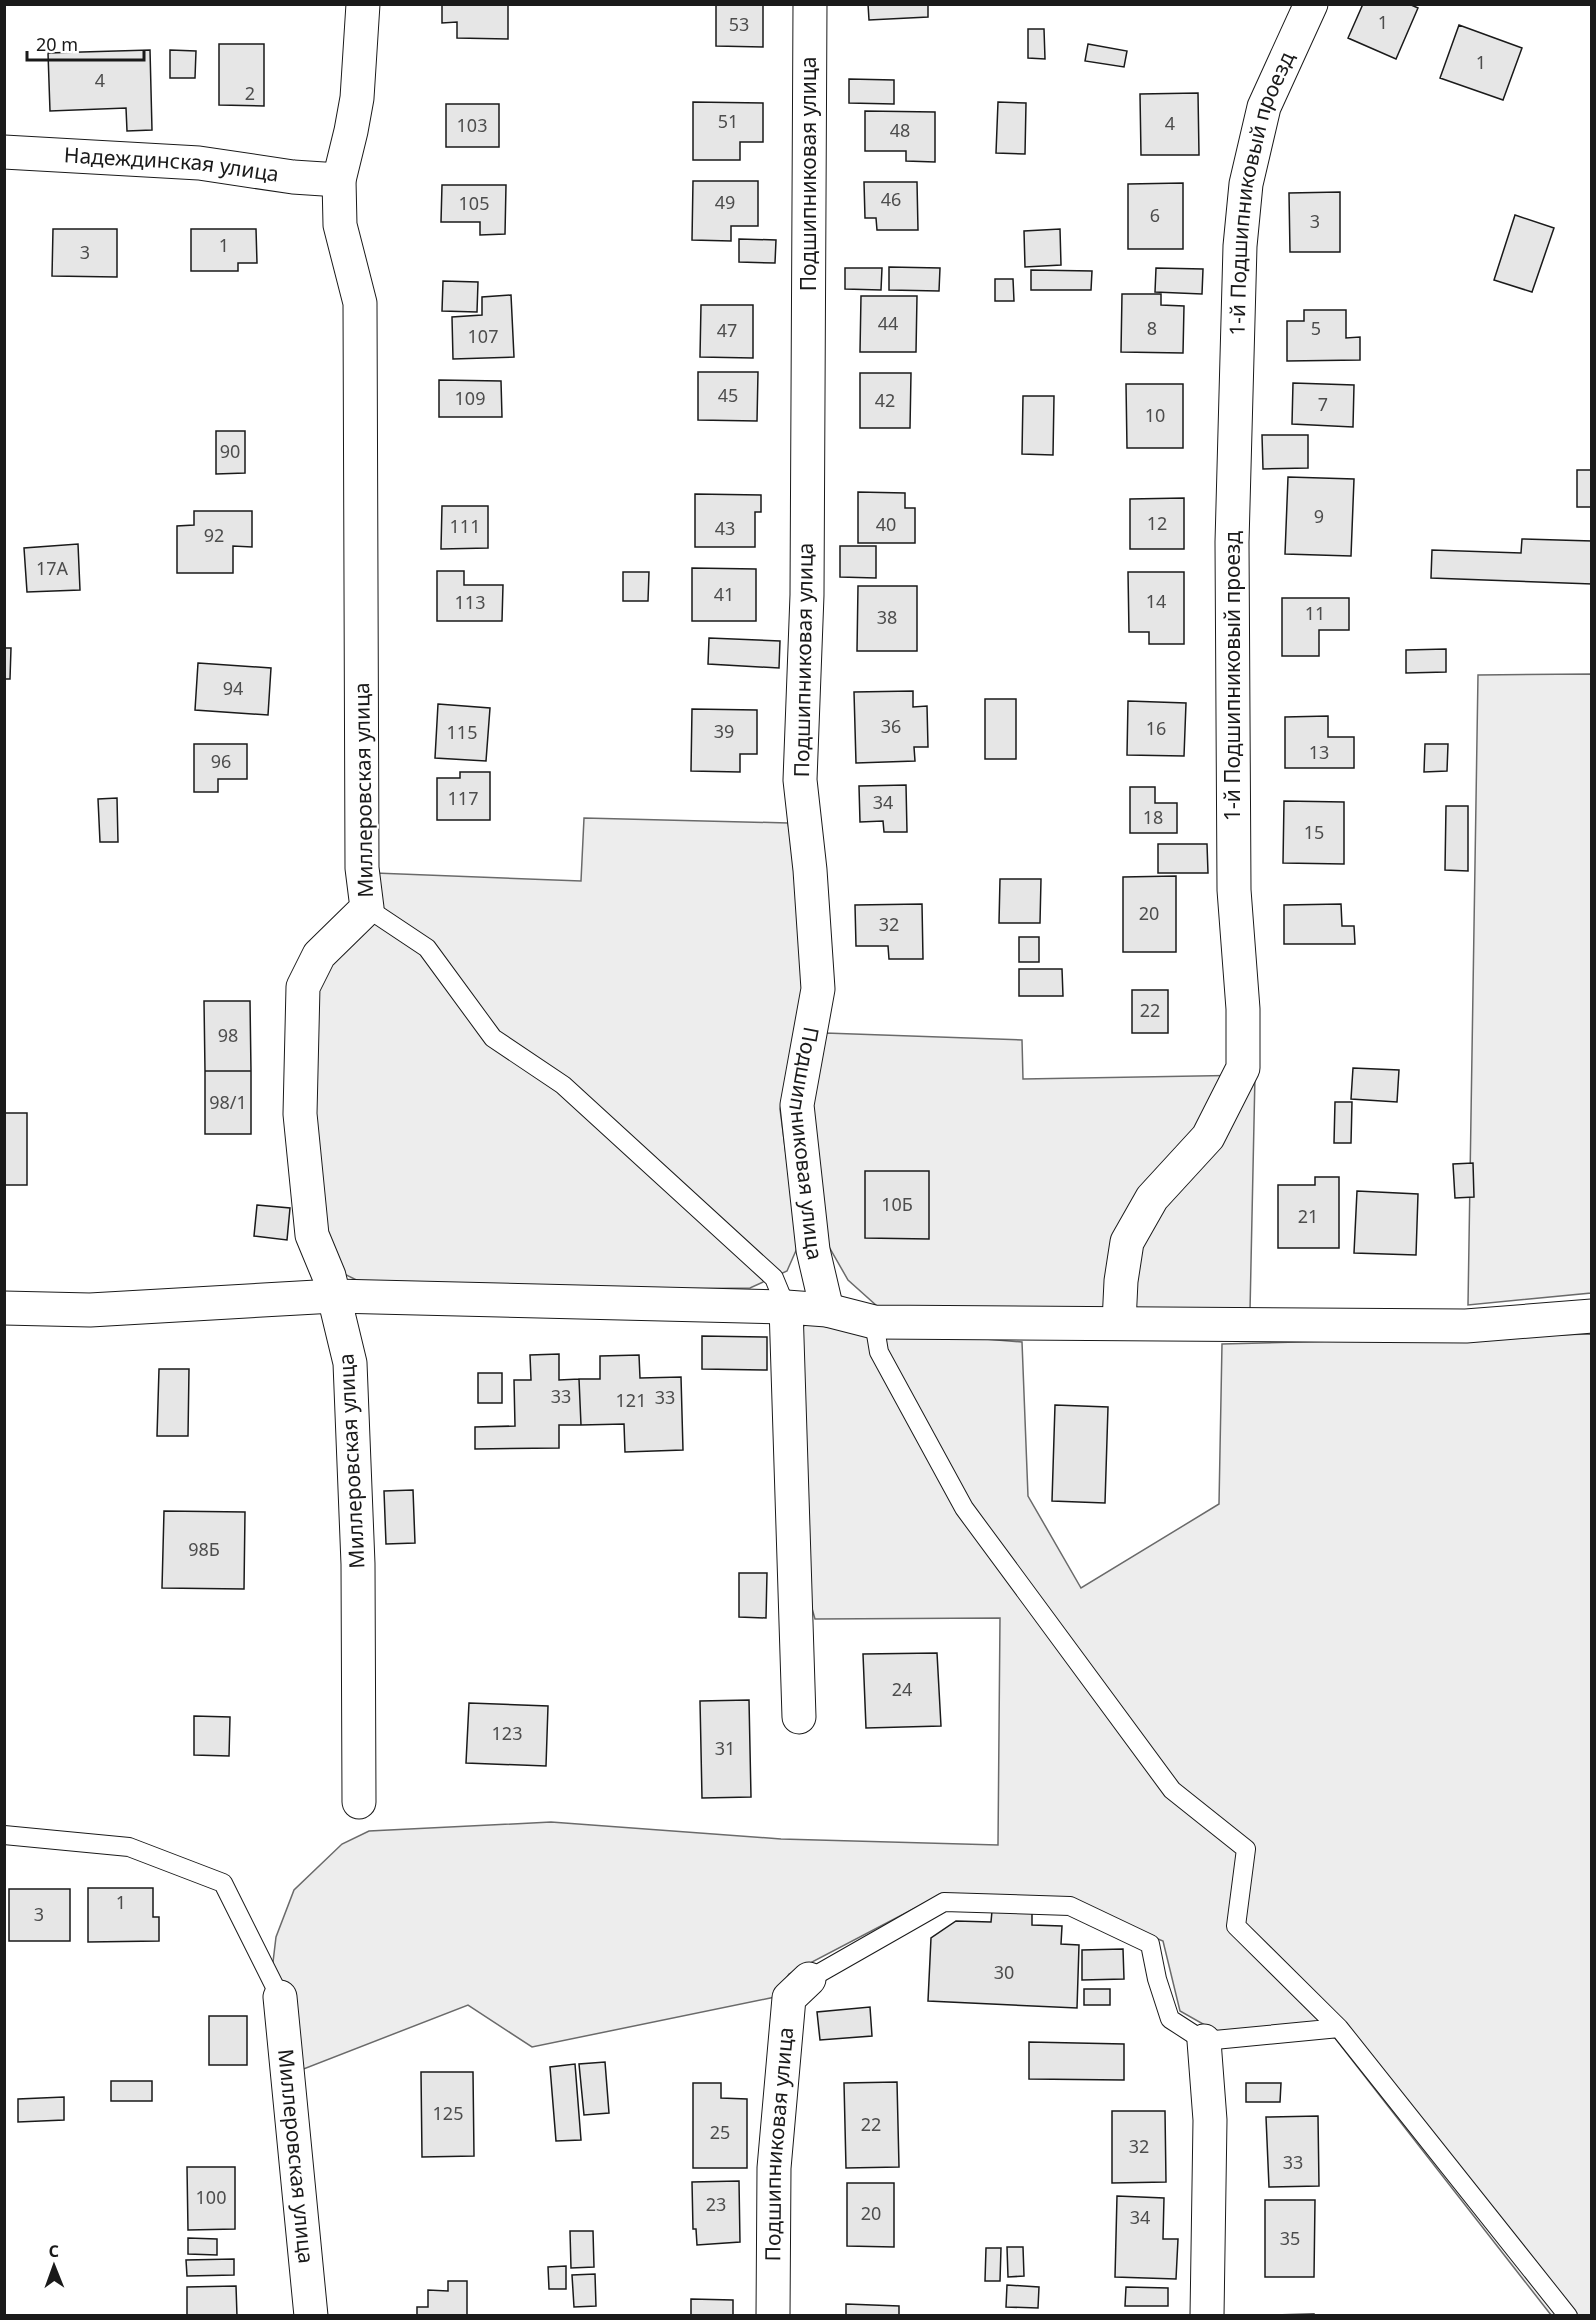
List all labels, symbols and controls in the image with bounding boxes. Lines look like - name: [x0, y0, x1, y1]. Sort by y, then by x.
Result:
- house number: 1: [1378, 10, 1388, 34]
- house number: 53: [729, 12, 749, 36]
- scale bar: [27, 24, 144, 62]
- text: 20 m: [36, 32, 78, 56]
- street label: 1-й Подшипниковый проезд: [1223, 47, 1300, 336]
- house number: 1: [1476, 50, 1486, 74]
- street label: Подшипниковая улица: [794, 57, 822, 291]
- house number: 4: [95, 68, 105, 92]
- house number: 2: [245, 81, 255, 105]
- house number: 51: [718, 109, 738, 133]
- house number: 4: [1165, 111, 1175, 135]
- house number: 103: [457, 113, 487, 137]
- house number: 48: [890, 118, 910, 142]
- street label: Надеждинская улица: [63, 140, 281, 188]
- house number: 46: [881, 187, 901, 211]
- house number: 49: [715, 190, 735, 214]
- house number: 105: [459, 191, 489, 215]
- house number: 6: [1150, 203, 1160, 227]
- house number: 3: [1310, 209, 1320, 233]
- house number: 1: [219, 233, 229, 257]
- house number: 3: [80, 240, 90, 264]
- house number: 44: [878, 311, 898, 335]
- house number: 8: [1147, 316, 1157, 340]
- house number: 5: [1311, 316, 1321, 340]
- house number: 47: [717, 318, 737, 342]
- house number: 107: [468, 324, 498, 348]
- house number: 45: [718, 383, 738, 407]
- house number: 109: [455, 386, 485, 410]
- house number: 42: [875, 388, 895, 412]
- house number: 7: [1318, 392, 1328, 416]
- house number: 10: [1145, 403, 1165, 427]
- house number: 90: [220, 439, 240, 463]
- house number: 9: [1314, 504, 1324, 528]
- house number: 12: [1147, 511, 1167, 535]
- house number: 40: [876, 512, 896, 536]
- house number: 111: [450, 514, 480, 538]
- house number: 43: [715, 516, 735, 540]
- house number: 92: [204, 523, 224, 547]
- street label: 1-й Подшипниковый проезд: [1218, 531, 1246, 821]
- street label: Подшипниковая улица: [787, 542, 819, 778]
- house number: 17А: [36, 556, 69, 580]
- house number: 41: [714, 582, 734, 606]
- house number: 14: [1146, 589, 1166, 613]
- house number: 113: [455, 590, 485, 614]
- house number: 11: [1305, 601, 1325, 625]
- house number: 38: [877, 605, 897, 629]
- house number: 94: [223, 676, 243, 700]
- street label: Миллеровская улица: [347, 682, 379, 898]
- house number: 36: [881, 714, 901, 738]
- house number: 16: [1146, 716, 1166, 740]
- house number: 39: [714, 719, 734, 743]
- house number: 115: [447, 720, 477, 744]
- house number: 13: [1309, 740, 1329, 764]
- house number: 96: [211, 749, 231, 773]
- house number: 117: [448, 786, 478, 810]
- house number: 34: [873, 790, 893, 814]
- house number: 18: [1143, 805, 1163, 829]
- house number: 15: [1304, 820, 1324, 844]
- house number: 20: [1139, 901, 1159, 925]
- house number: 32: [879, 912, 899, 936]
- house number: 22: [1140, 998, 1160, 1022]
- house number: 98: [218, 1023, 238, 1047]
- street label: Подшипниковая улица: [783, 1025, 830, 1262]
- house number: 98/1: [209, 1090, 247, 1114]
- house number: 10Б: [881, 1192, 913, 1216]
- house number: 21: [1298, 1204, 1318, 1228]
- street label: Миллеровская улица: [331, 1353, 371, 1569]
- house number: 33: [551, 1384, 571, 1408]
- house number: 33: [655, 1385, 675, 1409]
- house number: 121: [616, 1388, 646, 1412]
- house number: 98Б: [188, 1537, 220, 1561]
- house number: 24: [892, 1677, 912, 1701]
- house number: 123: [492, 1721, 522, 1745]
- house number: 31: [715, 1736, 735, 1760]
- house number: 1: [116, 1890, 126, 1914]
- house number: 3: [34, 1902, 44, 1926]
- house number: 30: [994, 1960, 1014, 1984]
- street label: Подшипниковая улица: [758, 2026, 799, 2262]
- street label: Миллеровская улица: [272, 2048, 321, 2265]
- house number: 125: [433, 2101, 463, 2125]
- house number: 22: [861, 2112, 881, 2136]
- house number: 25: [710, 2120, 730, 2144]
- house number: 32: [1129, 2134, 1149, 2158]
- house number: 33: [1283, 2150, 1303, 2174]
- house number: 100: [196, 2185, 226, 2209]
- house number: 23: [706, 2192, 726, 2216]
- house number: 20: [861, 2201, 881, 2225]
- house number: 34: [1130, 2205, 1150, 2229]
- house number: 35: [1280, 2226, 1300, 2250]
- north arrow: [24, 2236, 84, 2296]
- text: С: [48, 2240, 59, 2262]

